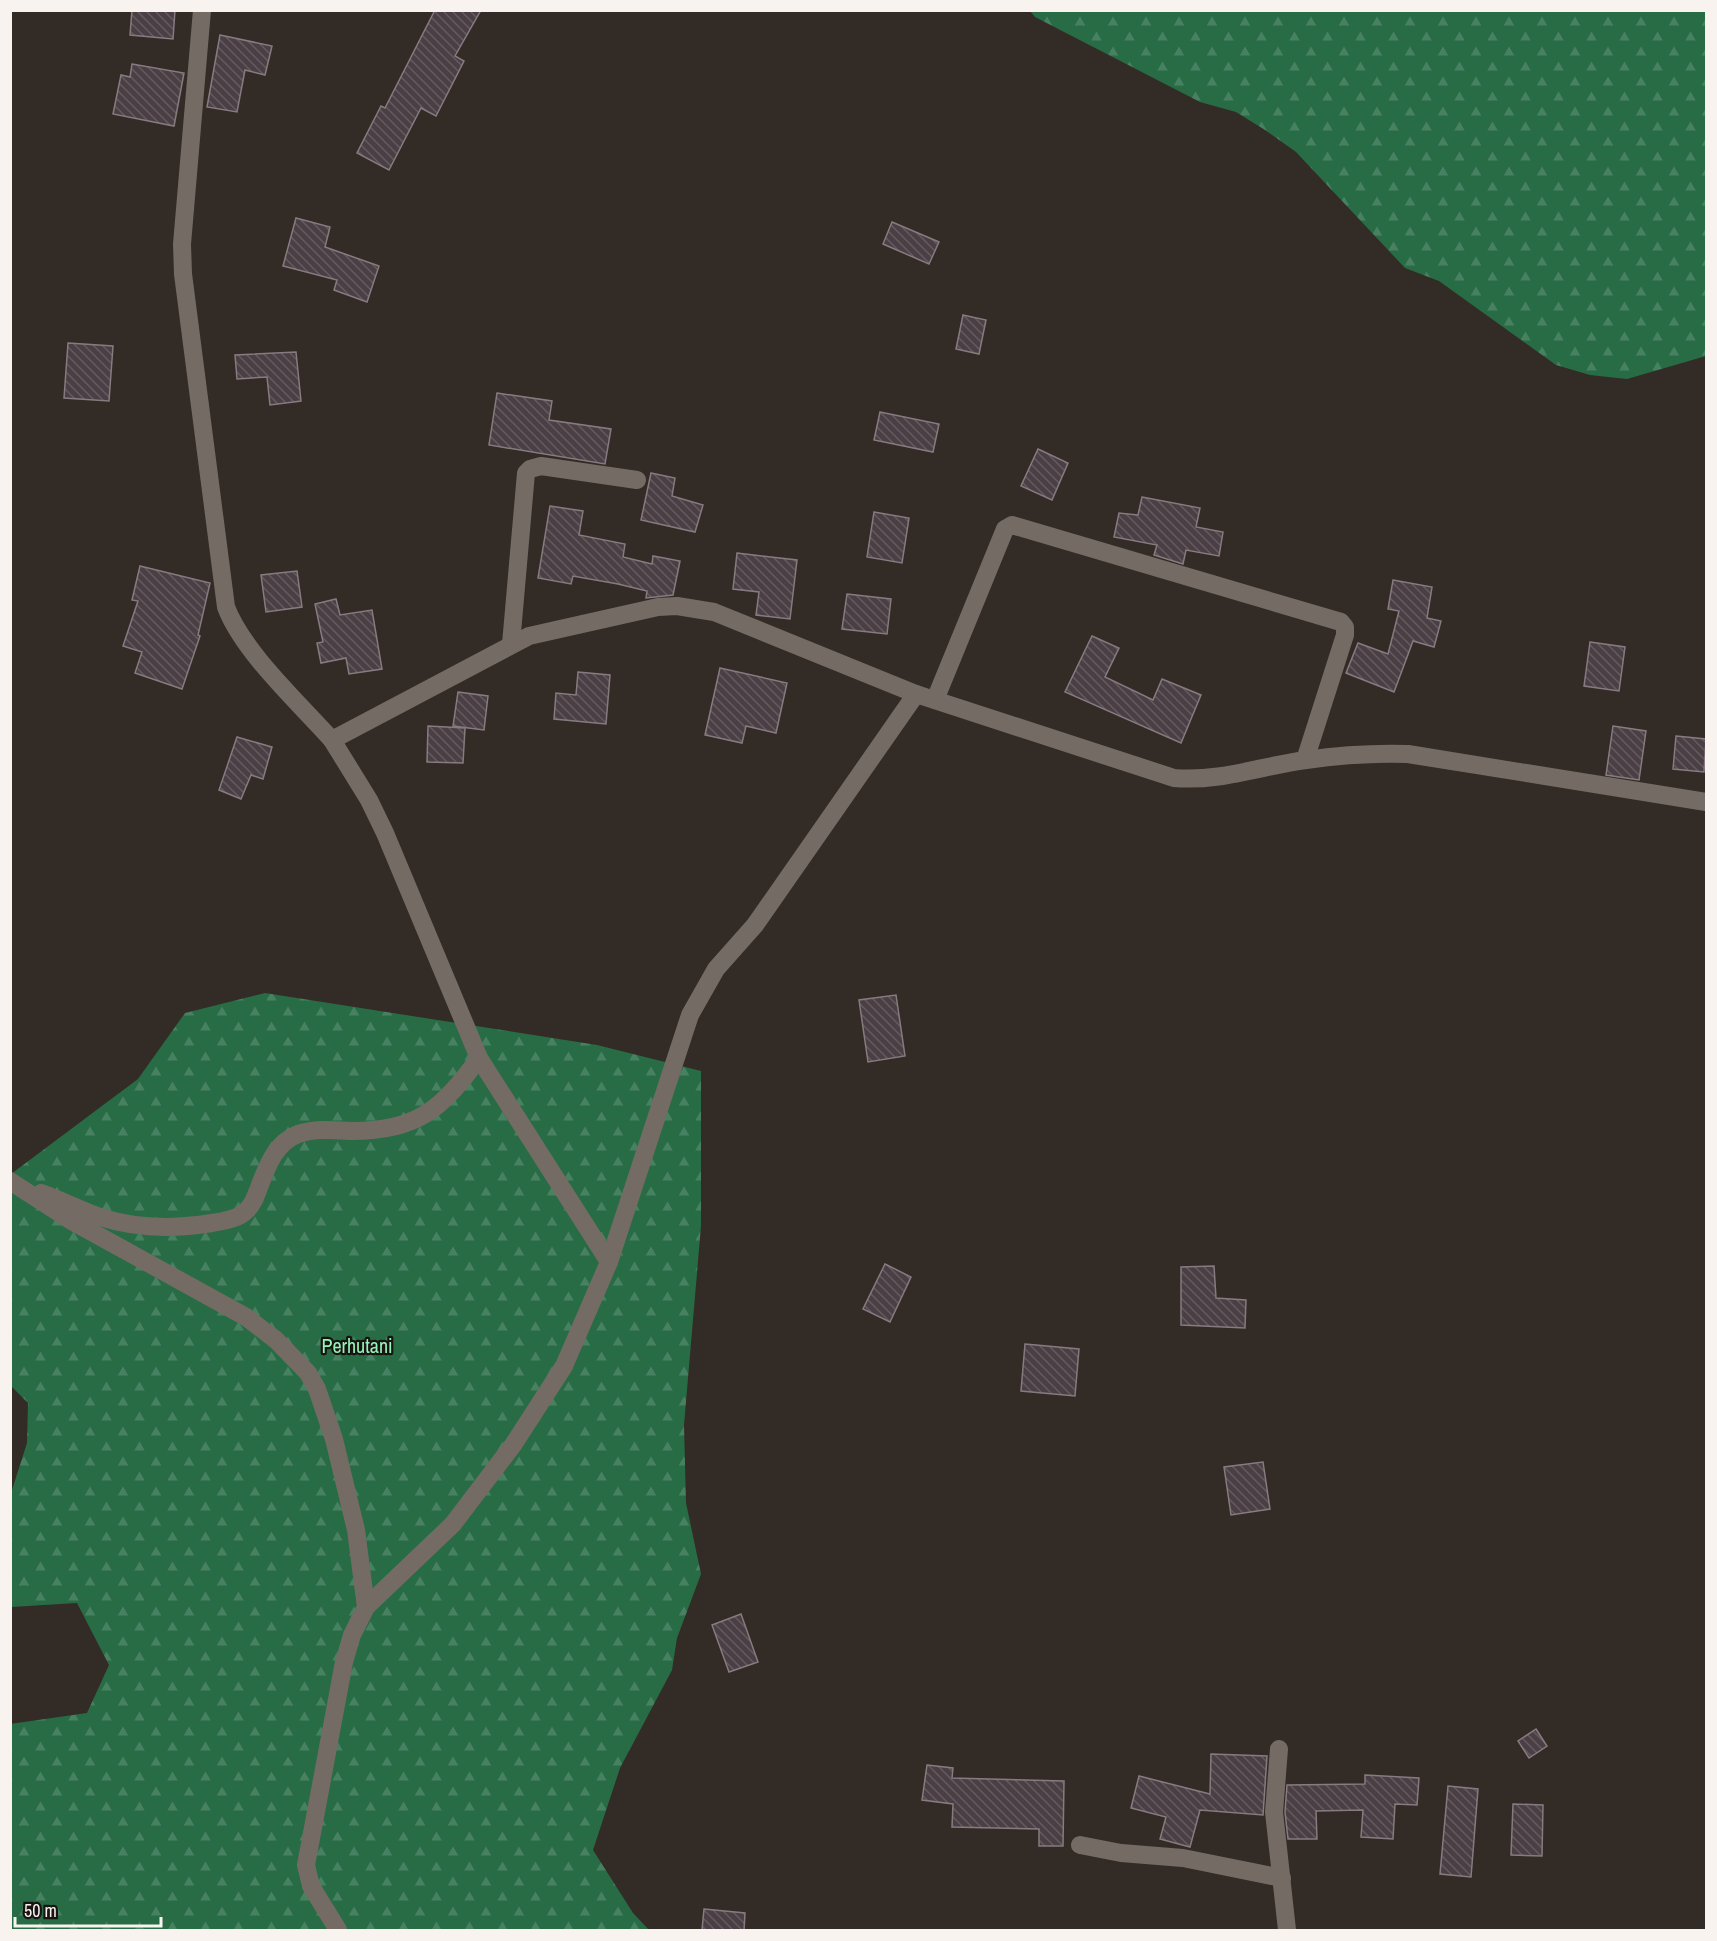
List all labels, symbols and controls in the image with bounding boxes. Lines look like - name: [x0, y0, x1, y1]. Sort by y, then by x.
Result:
- park label: Perhutani: [321, 1332, 393, 1359]
- scale bar: [15, 1890, 160, 1928]
- text: 50 m: [24, 1898, 57, 1923]

